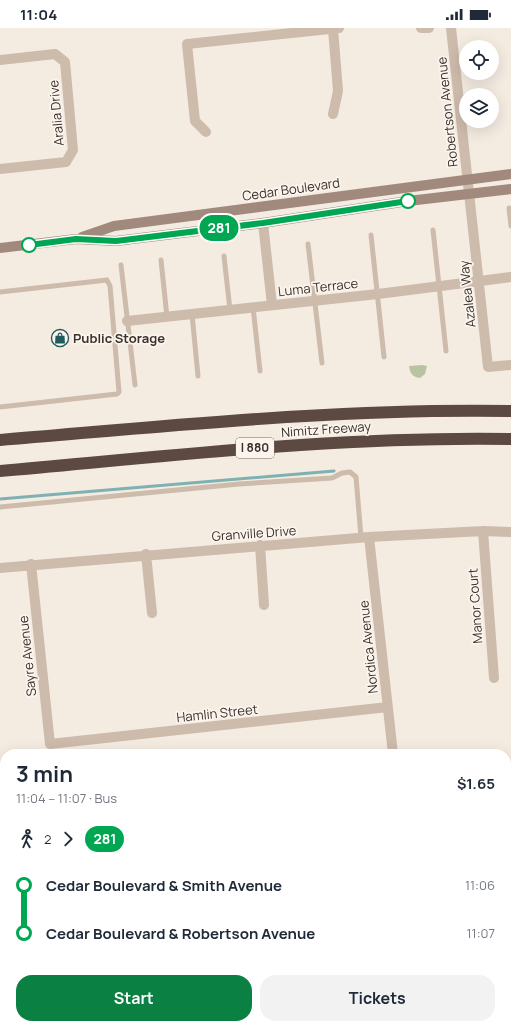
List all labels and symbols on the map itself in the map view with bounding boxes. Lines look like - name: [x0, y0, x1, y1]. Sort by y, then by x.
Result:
- street label: Robertson Avenue: [432, 56, 462, 168]
- street label: Aralia Drive: [44, 79, 68, 147]
- street label: Cedar Boulevard: [241, 173, 341, 205]
- unlabelled marker: [400, 193, 416, 209]
- line badge: 281: [196, 215, 242, 241]
- unlabelled marker: [21, 237, 37, 253]
- street label: Azalea Way: [455, 259, 479, 329]
- street label: Luma Terrace: [277, 274, 359, 300]
- shop icon: Public Storage: [50, 328, 70, 348]
- place label: Public Storage: [73, 329, 165, 347]
- street label: Nimitz Freeway: [280, 417, 372, 441]
- road number: I 880: [236, 438, 274, 458]
- street label: Granville Drive: [211, 521, 297, 545]
- street label: Manor Court: [463, 568, 487, 644]
- street label: Nordica Avenue: [354, 599, 382, 694]
- street label: Sayre Avenue: [14, 614, 40, 697]
- street label: Hamlin Street: [175, 700, 259, 726]

